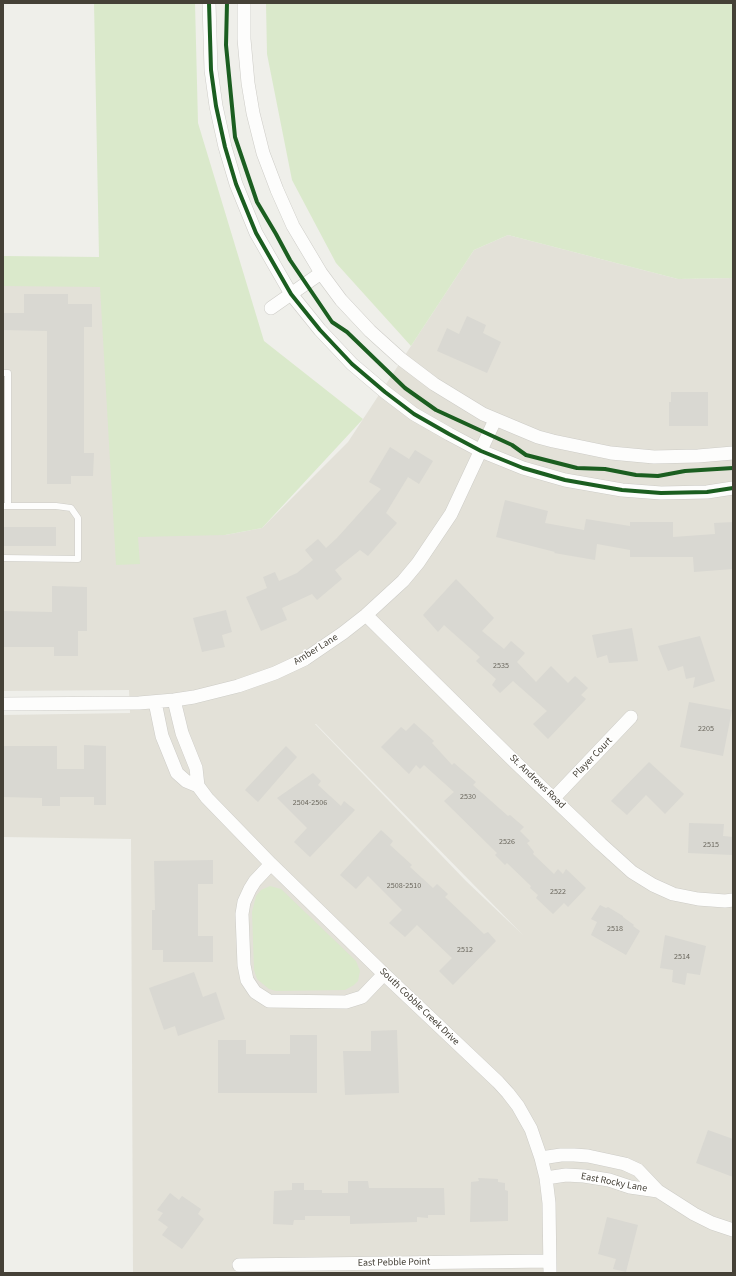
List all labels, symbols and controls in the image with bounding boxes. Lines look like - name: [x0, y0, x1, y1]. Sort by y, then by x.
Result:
- street label: Amber Lane: [292, 632, 340, 668]
- house number: 2535: [493, 661, 509, 671]
- house number: 2205: [698, 724, 714, 734]
- street label: Player Court: [571, 735, 615, 781]
- street label: St. Andrews Road: [507, 752, 567, 812]
- house number: 2530: [460, 792, 476, 802]
- house number: 2504-2506: [293, 798, 327, 808]
- house number: 2526: [499, 837, 515, 847]
- house number: 2515: [703, 840, 719, 850]
- house number: 2508-2510: [387, 881, 421, 891]
- house number: 2522: [550, 887, 566, 897]
- house number: 2518: [607, 924, 623, 934]
- house number: 2512: [457, 945, 473, 955]
- house number: 2514: [674, 952, 690, 962]
- street label: South Cobble Creek Drive: [377, 966, 461, 1048]
- street label: East Rocky Lane: [580, 1171, 648, 1195]
- street label: East Pebble Point: [358, 1256, 430, 1270]

